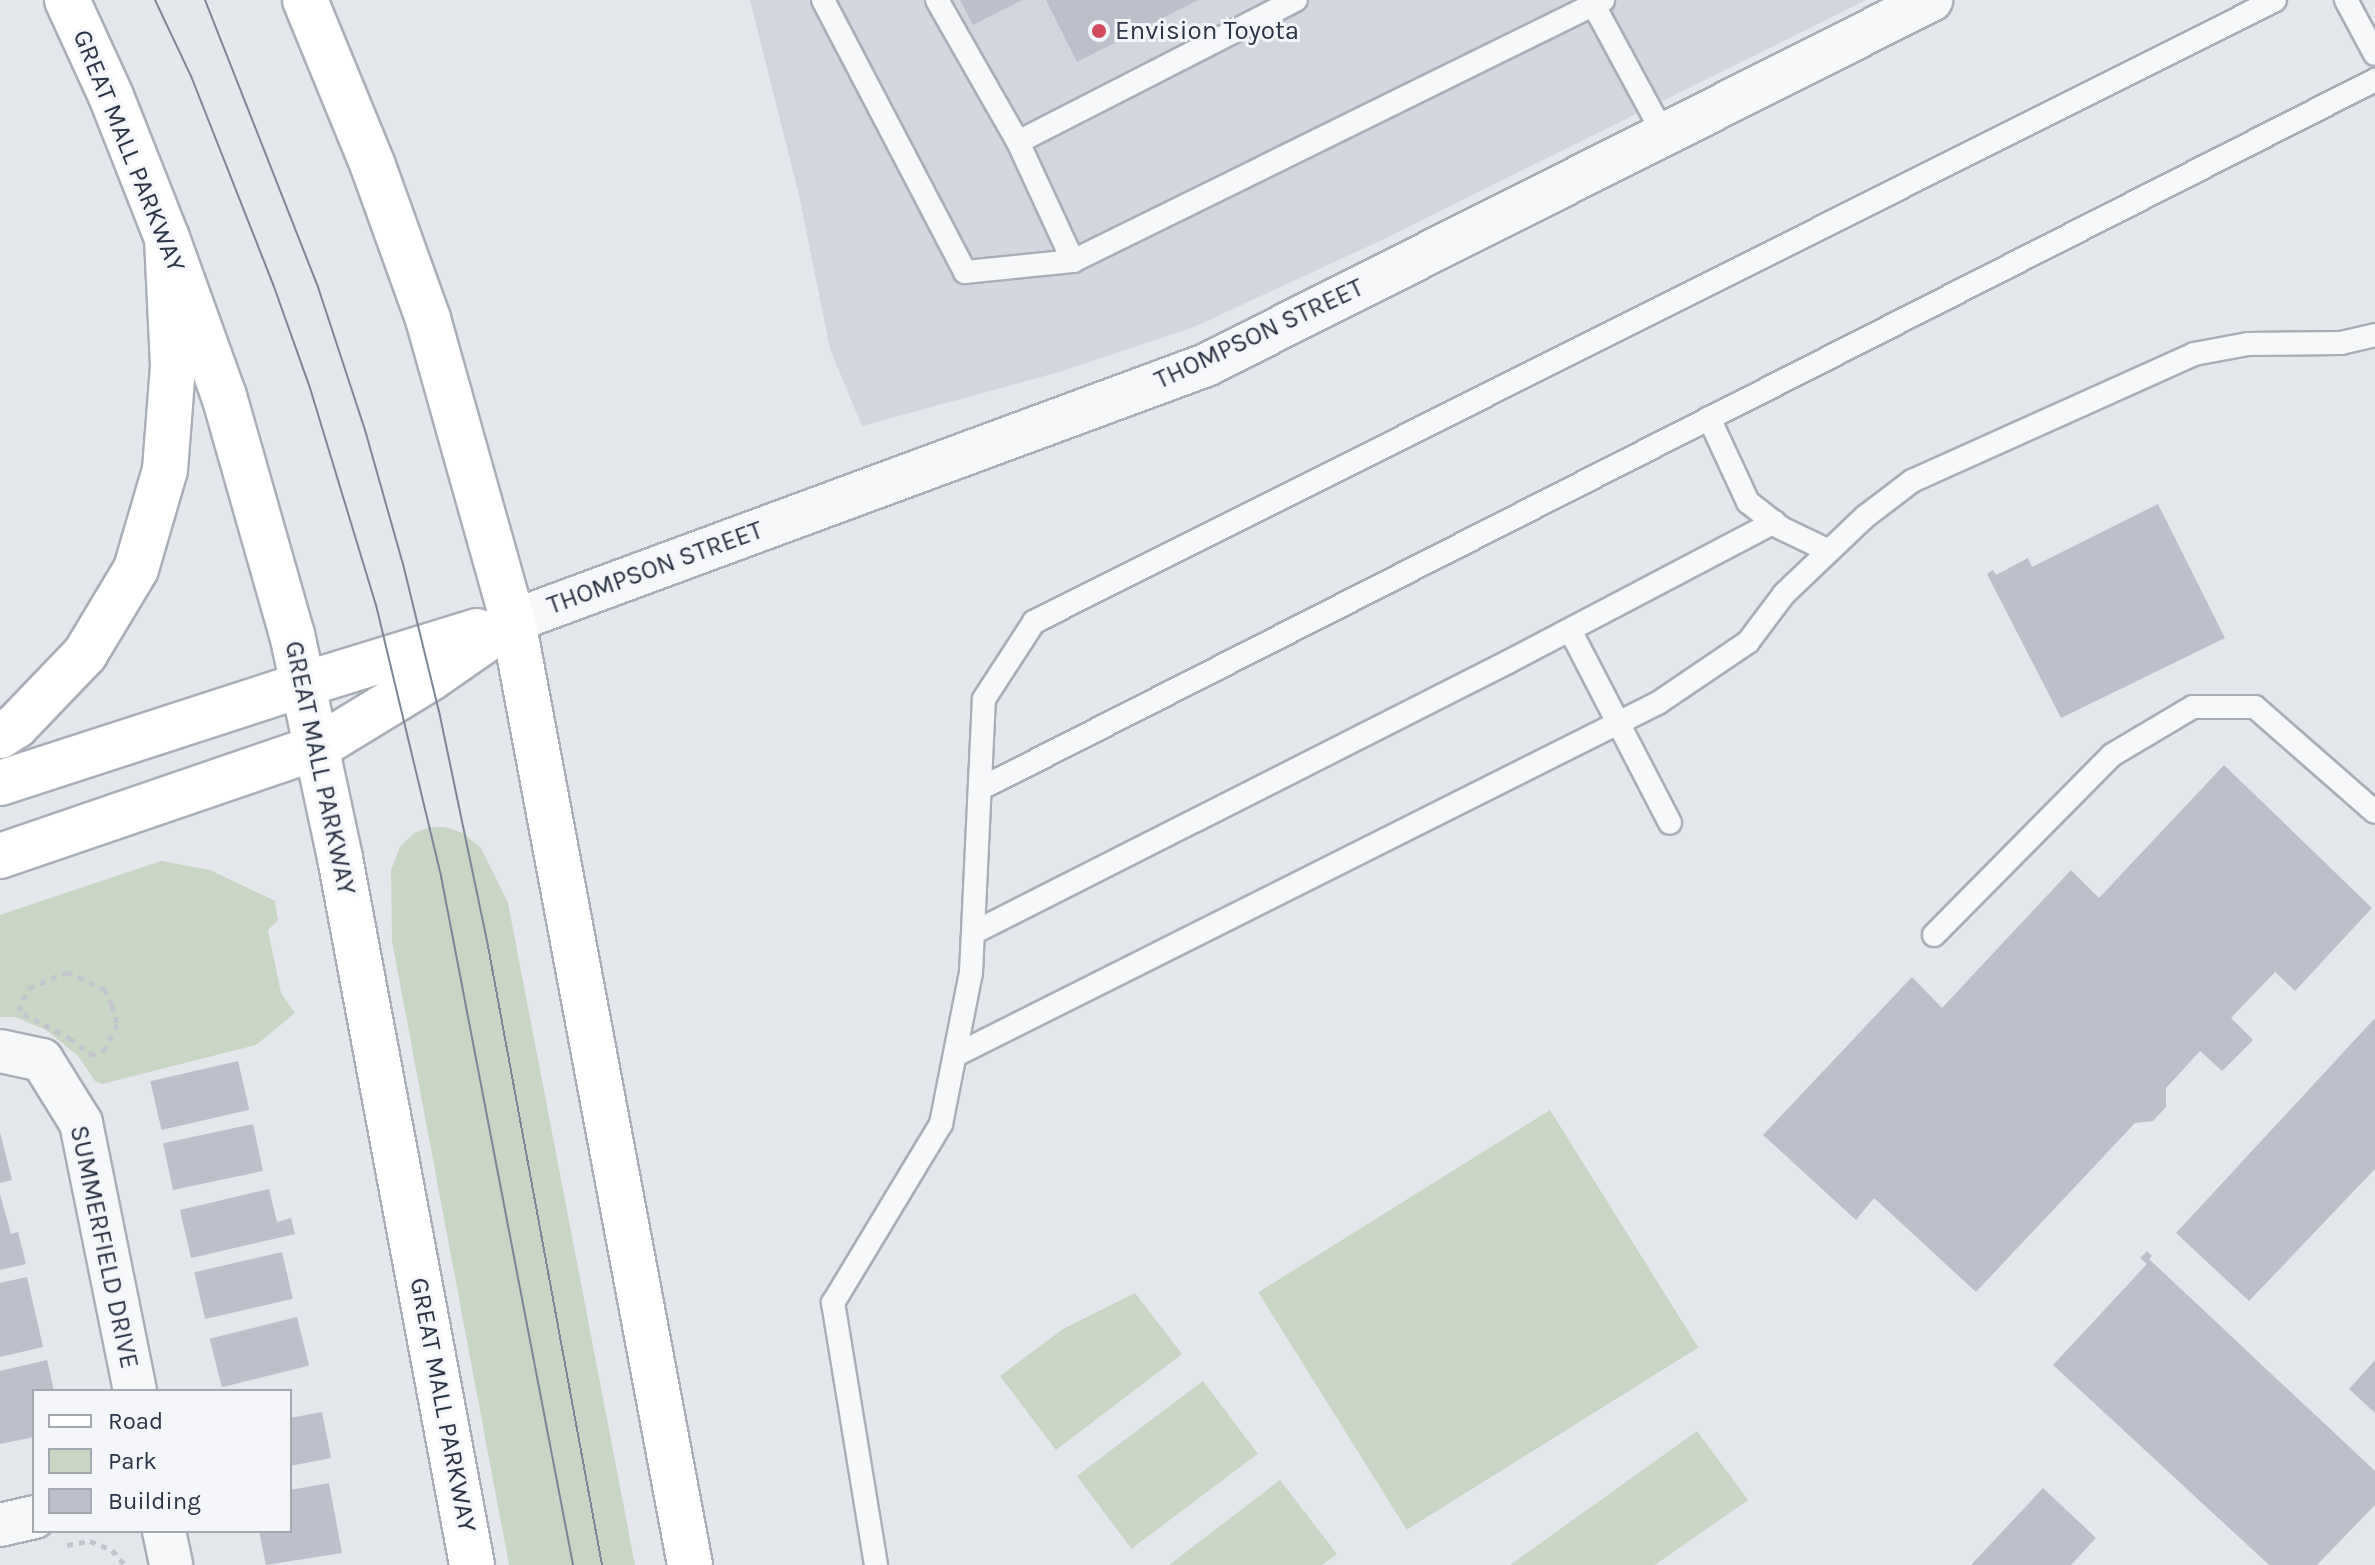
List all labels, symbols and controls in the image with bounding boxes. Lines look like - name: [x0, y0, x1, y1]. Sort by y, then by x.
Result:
- place label: Envision Toyota: [1115, 15, 1299, 47]
- marker: Envision Toyota: [1090, 22, 1108, 40]
- street label: GREAT MALL PARKWAY: [66, 25, 192, 277]
- street label: THOMPSON STREET: [1150, 272, 1368, 396]
- street label: THOMPSON STREET: [543, 515, 767, 621]
- street label: GREAT MALL PARKWAY: [278, 638, 362, 898]
- street label: SUMMERFIELD DRIVE: [63, 1123, 145, 1371]
- street label: GREAT MALL PARKWAY: [403, 1275, 483, 1535]
- legend: [32, 1389, 292, 1533]
- text: Road: [108, 1407, 163, 1435]
- text: Park: [108, 1447, 157, 1475]
- text: Building: [108, 1487, 201, 1515]

